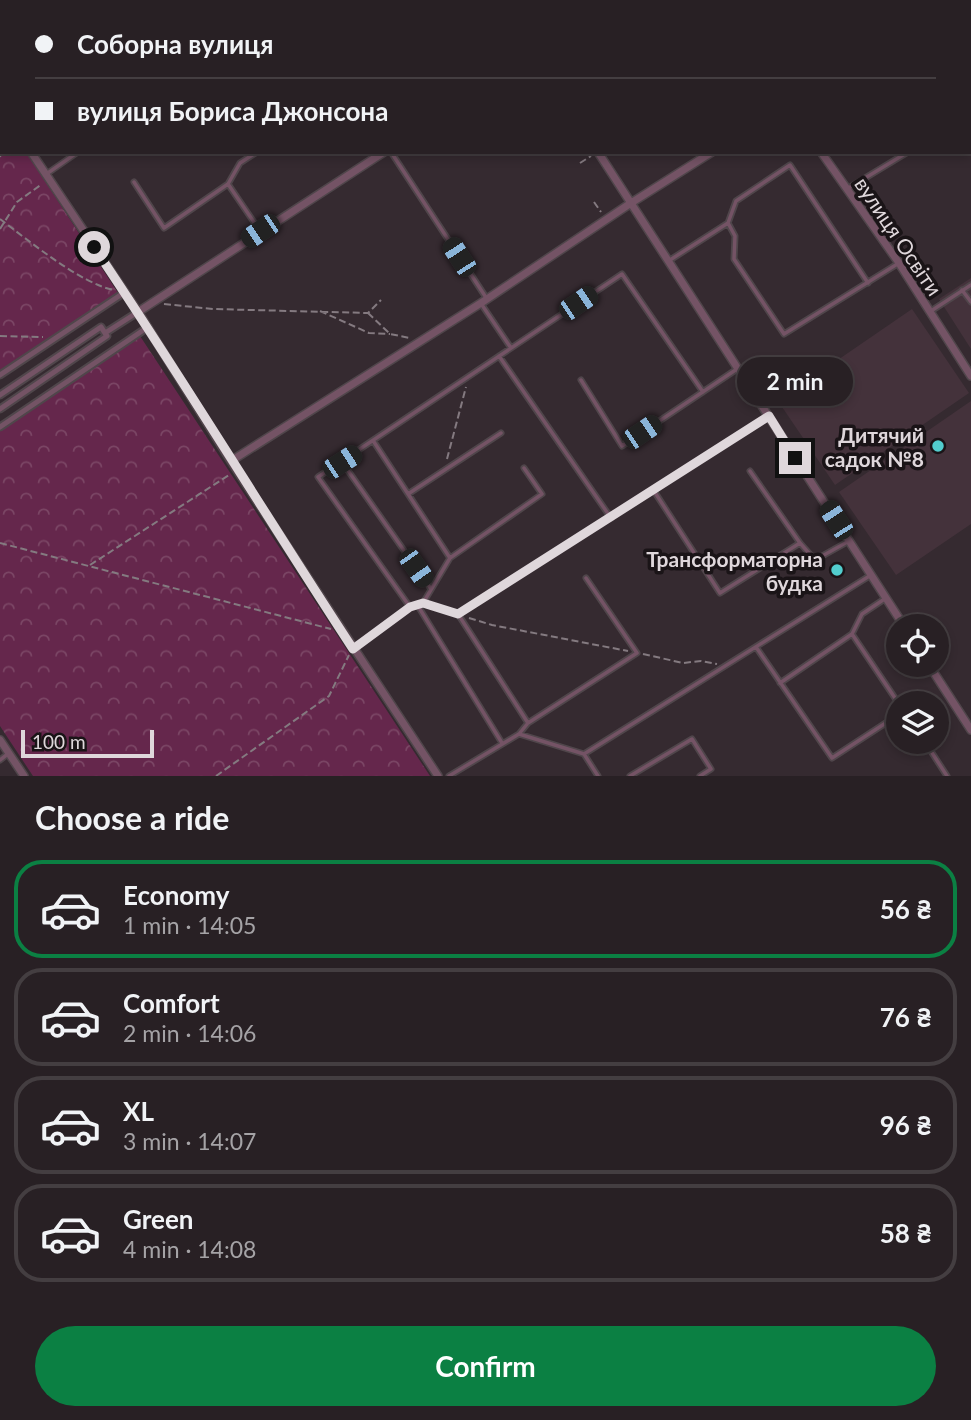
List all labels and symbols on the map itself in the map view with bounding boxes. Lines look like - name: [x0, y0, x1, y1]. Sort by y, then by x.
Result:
- street label: вулиця Освіти: [850, 172, 948, 300]
- car: [237, 211, 284, 251]
- route start: [78, 231, 110, 263]
- car: [439, 234, 480, 280]
- car: [555, 283, 602, 323]
- callout: 2 min: [737, 356, 853, 406]
- car: [619, 412, 666, 452]
- place label: Дитячий садок №8: [825, 422, 924, 471]
- marker: Дитячий садок №8: [930, 438, 946, 454]
- car: [319, 442, 366, 482]
- route end: [779, 442, 811, 474]
- car: [816, 497, 857, 543]
- car: [396, 545, 437, 591]
- place label: Трансформаторна будка: [646, 546, 823, 595]
- marker: Трансформаторна будка: [829, 562, 845, 578]
- scale bar: [21, 727, 154, 759]

